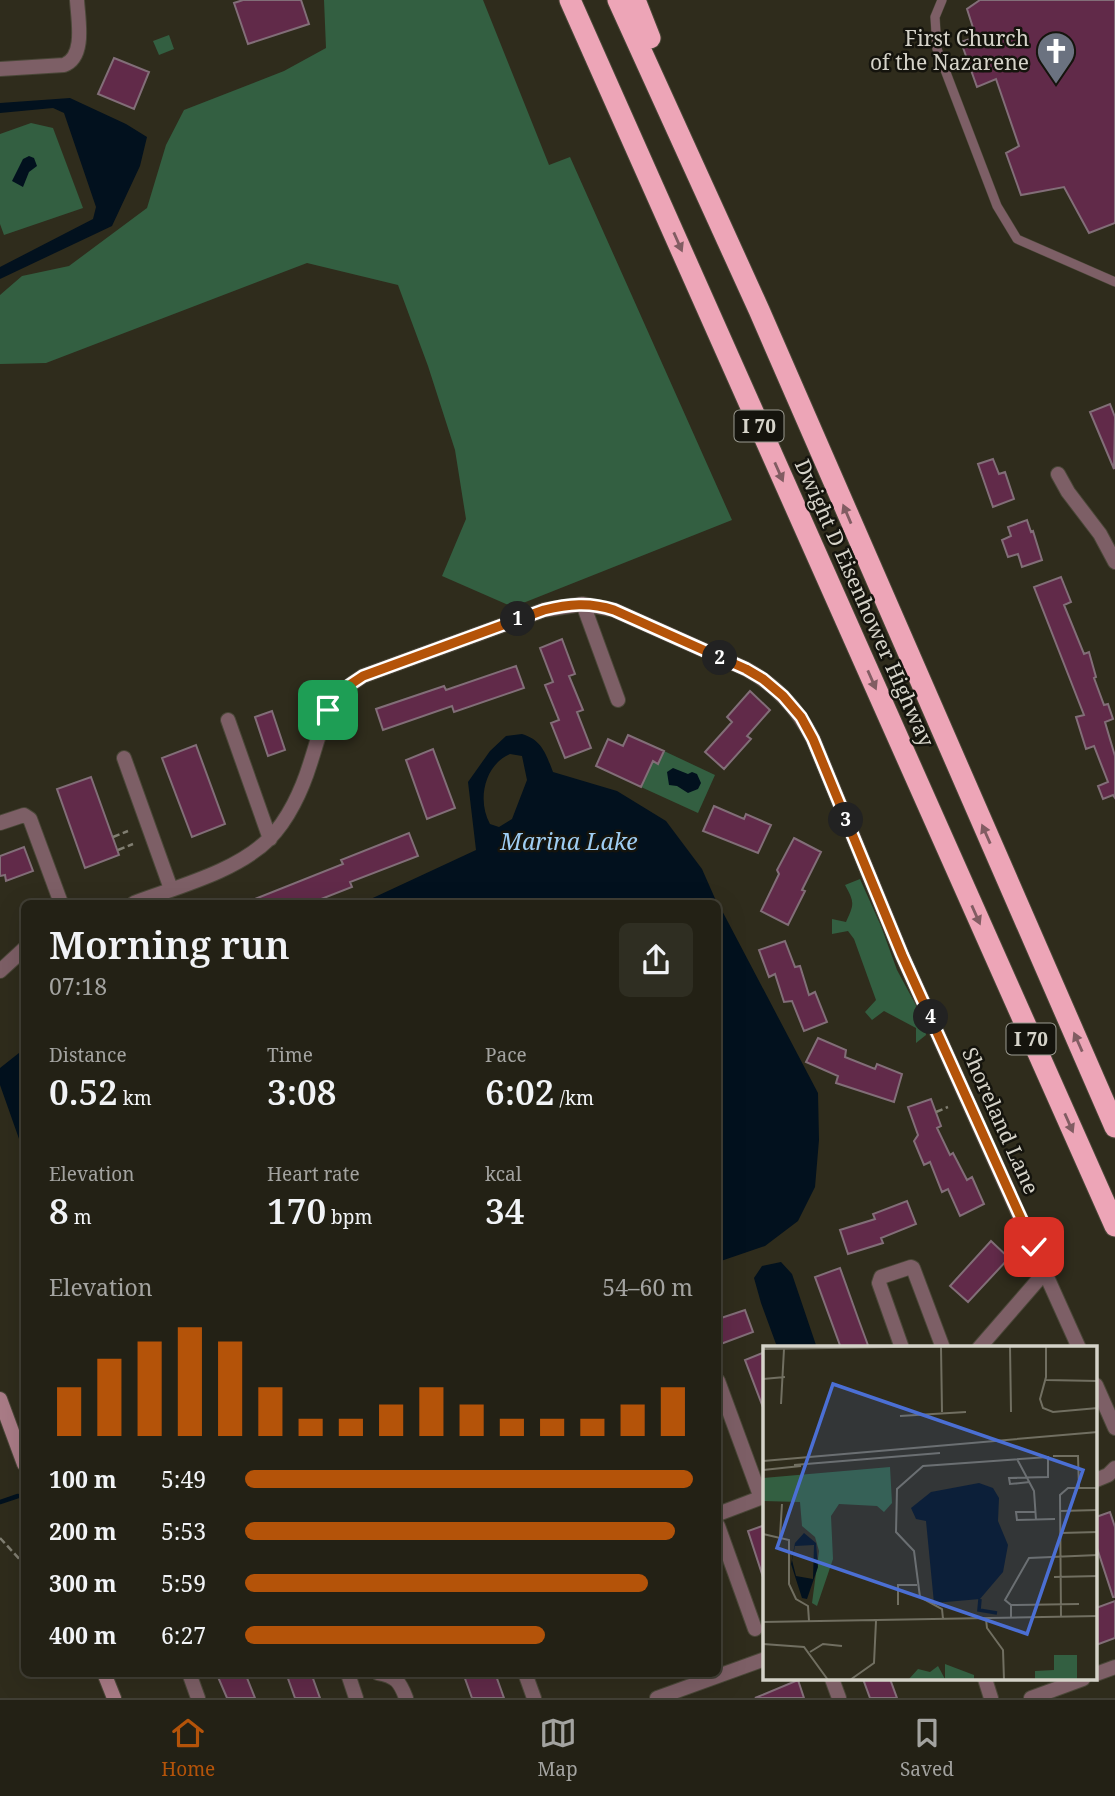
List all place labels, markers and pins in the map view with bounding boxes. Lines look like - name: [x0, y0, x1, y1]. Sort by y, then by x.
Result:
- place label: First Church of the Nazarene: [870, 24, 1029, 76]
- church icon: First Church of the Nazarene: [1035, 30, 1077, 85]
- pin: 1: [500, 602, 536, 636]
- pin: 2: [702, 640, 738, 676]
- pin: [298, 680, 358, 740]
- pin: 3: [828, 802, 864, 838]
- pin: 4: [914, 1000, 948, 1034]
- pin: [1004, 1217, 1064, 1277]

